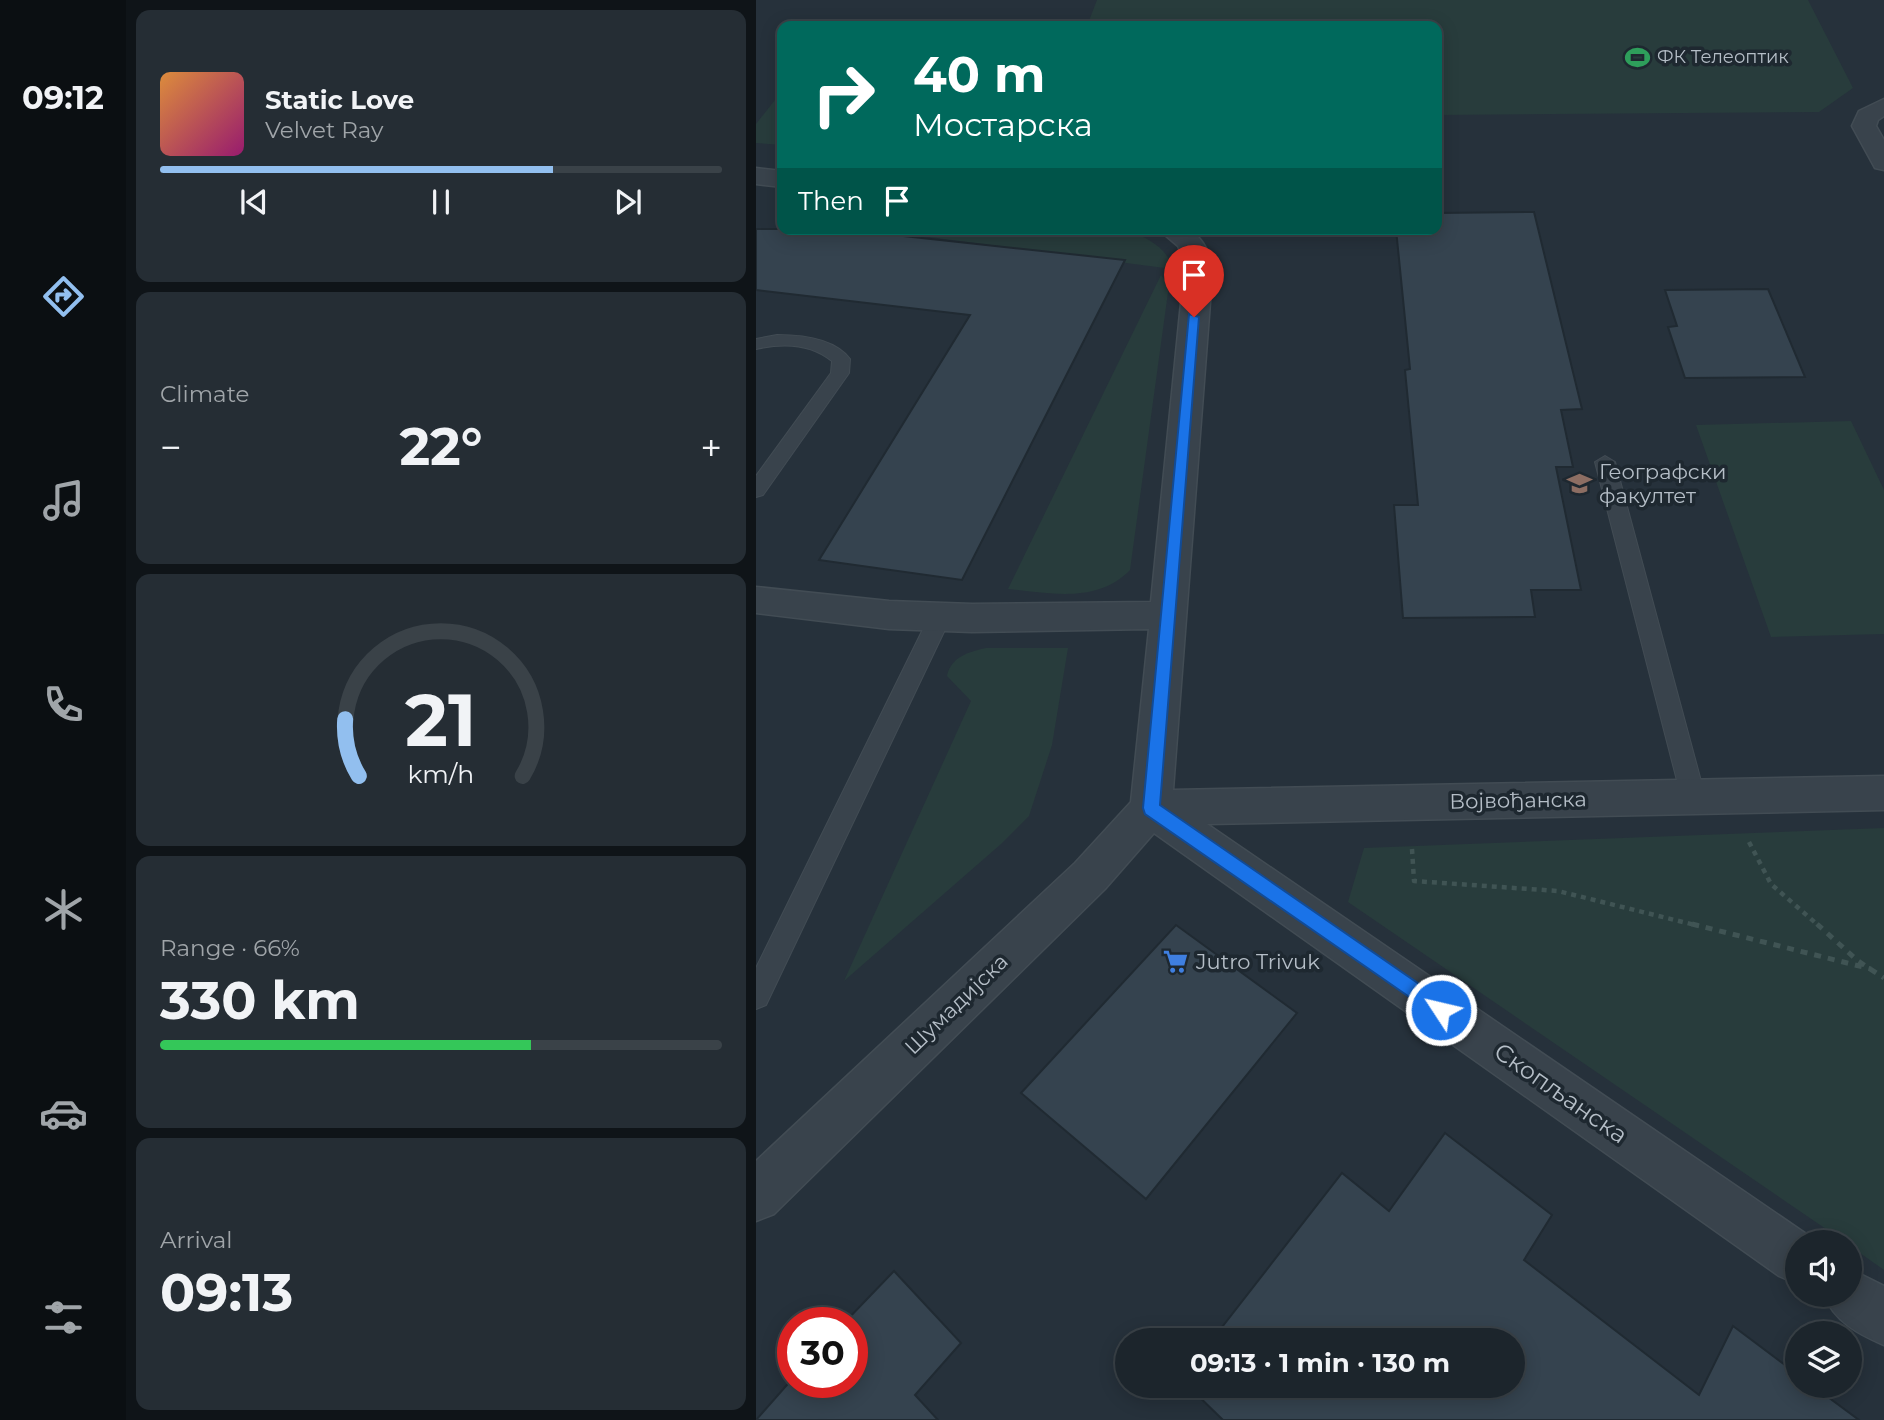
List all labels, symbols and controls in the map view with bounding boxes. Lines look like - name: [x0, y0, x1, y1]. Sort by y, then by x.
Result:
- sports icon: ФК Телеоптик: [1623, 43, 1651, 71]
- text: 40 m: [913, 45, 1045, 104]
- place label: ФК Телеоптик: [1657, 46, 1789, 68]
- icon: right: [798, 49, 889, 140]
- text: 09:12: [22, 78, 104, 117]
- text: Static Love: [265, 84, 414, 116]
- text: Мостарска: [913, 105, 1093, 144]
- text: Velvet Ray: [265, 116, 383, 144]
- icon: arrive: [878, 182, 916, 220]
- icon: previous: [235, 183, 273, 221]
- icon: pause: [422, 183, 460, 221]
- icon: next: [609, 183, 647, 221]
- text: Then: [798, 185, 864, 217]
- pin: [1164, 245, 1224, 317]
- icon: arrive: [1175, 256, 1213, 294]
- icon: directions: [39, 272, 88, 321]
- text: Climate: [160, 380, 249, 408]
- text: 22°: [399, 415, 483, 478]
- text: −: [160, 424, 182, 471]
- text: +: [700, 424, 722, 471]
- place label: Географски факултет: [1599, 459, 1726, 508]
- school or university icon: Географски факултет: [1565, 469, 1593, 497]
- icon: music: [39, 476, 88, 525]
- text: 21: [405, 676, 477, 764]
- icon: phone: [39, 680, 88, 729]
- text: km/h: [408, 759, 474, 789]
- street label: Војвођанска: [1449, 786, 1587, 814]
- icon: climate: [39, 885, 88, 934]
- text: Range · 66%: [160, 934, 300, 962]
- supermarket icon: Jutro Trivuk: [1162, 947, 1190, 975]
- street label: Шумадијска: [899, 949, 1013, 1059]
- place label: Jutro Trivuk: [1195, 949, 1320, 974]
- text: 330 km: [160, 969, 360, 1032]
- position arrow: [1404, 973, 1478, 1047]
- street label: Скопљанска: [1489, 1036, 1633, 1150]
- icon: car: [39, 1089, 88, 1138]
- text: Arrival: [160, 1226, 233, 1254]
- map controls: [1785, 1230, 1862, 1398]
- button: sound: [1785, 1230, 1862, 1307]
- text: 09:13: [160, 1261, 293, 1324]
- icon: filters: [39, 1293, 88, 1342]
- speed limit sign: 30: [777, 1307, 868, 1398]
- button: layers: [1785, 1321, 1862, 1398]
- text: 09:13 · 1 min · 130 m: [1190, 1347, 1450, 1379]

